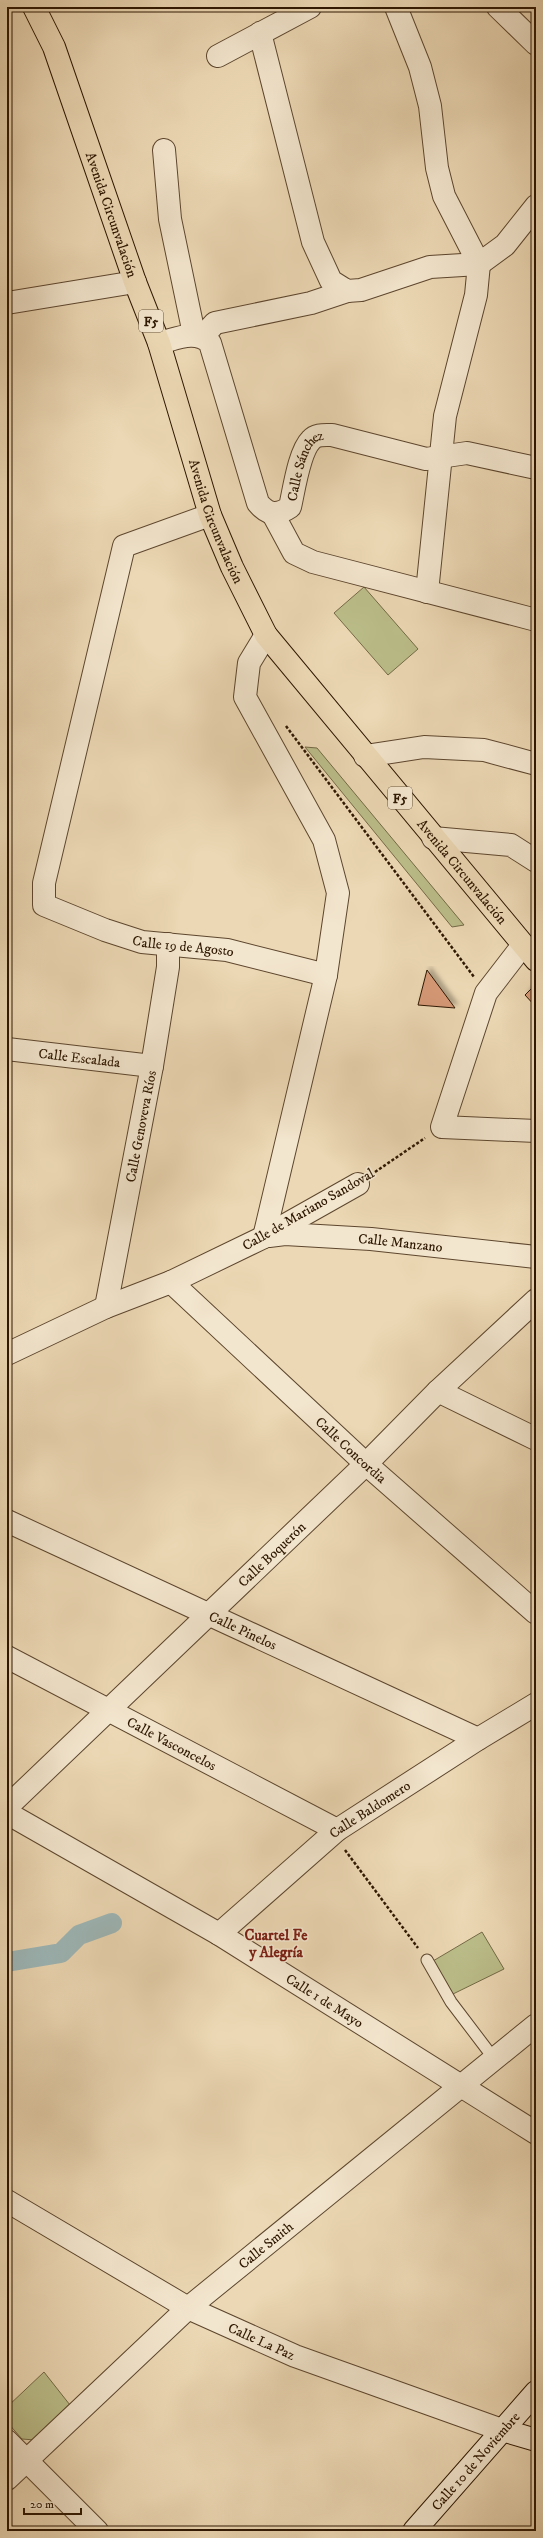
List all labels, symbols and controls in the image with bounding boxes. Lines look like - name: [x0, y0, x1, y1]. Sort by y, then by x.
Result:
- street label: Avenida Circunvalación: [81, 150, 141, 281]
- road number: F5: [139, 310, 163, 332]
- street label: Calle Sánchez: [283, 427, 325, 503]
- street label: Avenida Circunvalación: [184, 457, 247, 587]
- road number: F5: [388, 787, 412, 809]
- street label: Avenida Circunvalación: [413, 816, 511, 929]
- street label: Calle 19 de Agosto: [130, 931, 236, 961]
- street label: Calle Escalada: [38, 1045, 121, 1072]
- street label: Calle Genoveva Ríos: [122, 1069, 161, 1184]
- street label: Calle de Mariano Sandoval: [239, 1164, 378, 1255]
- street label: Calle Manzano: [358, 1230, 444, 1257]
- street label: Calle Concordia: [311, 1413, 390, 1488]
- street label: Calle Boquerón: [235, 1518, 310, 1591]
- street label: Calle Pinelos: [206, 1608, 280, 1655]
- street label: Calle Vasconcelos: [123, 1713, 219, 1775]
- street label: Calle Baldomero: [326, 1777, 414, 1843]
- district label: Cuartel Fe y Alegría: [245, 1926, 308, 1962]
- street label: Calle 1 de Mayo: [282, 1970, 367, 2033]
- street label: Calle Smith: [235, 2218, 298, 2273]
- street label: Calle La Paz: [225, 2319, 298, 2365]
- street label: Calle 10 de Noviembre: [428, 2408, 524, 2515]
- scale bar: [24, 2490, 81, 2516]
- text: 20 m: [30, 2497, 54, 2512]

